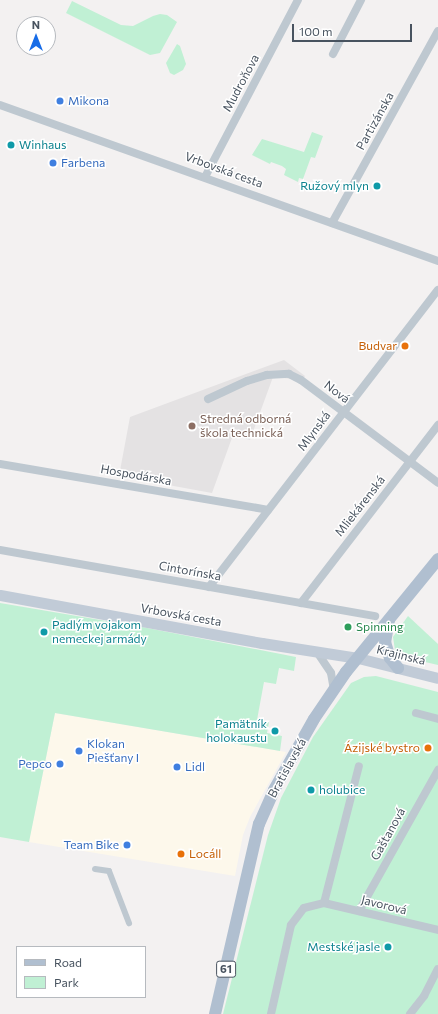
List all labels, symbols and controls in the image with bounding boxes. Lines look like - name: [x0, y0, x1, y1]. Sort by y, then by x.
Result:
- north arrow: [16, 16, 56, 56]
- scale bar: [294, 16, 414, 42]
- text: N: [32, 18, 40, 31]
- text: 100 m: [299, 24, 333, 38]
- street label: Mudroňova: [220, 52, 262, 114]
- street label: Partizánska: [353, 90, 397, 152]
- place label: Mikona: [68, 94, 109, 108]
- marker: Mikona: [55, 96, 65, 106]
- place label: Winhaus: [19, 138, 67, 152]
- marker: Winhaus: [6, 140, 16, 150]
- street label: Vrbovská cesta: [183, 149, 265, 191]
- place label: Farbena: [61, 156, 105, 170]
- marker: Farbena: [48, 158, 58, 168]
- place label: Ružový mlyn: [300, 179, 369, 193]
- marker: Ružový mlyn: [372, 181, 382, 191]
- place label: Budvar: [359, 339, 397, 353]
- marker: Budvar: [400, 341, 410, 351]
- street label: Nová: [321, 378, 353, 406]
- street label: Mlynská: [294, 408, 334, 454]
- place label: Stredná odborná škola technická: [200, 412, 291, 440]
- marker: Stredná odborná škola technická: [187, 421, 197, 431]
- street label: Hospodárska: [99, 462, 173, 488]
- street label: Mliekárenská: [332, 473, 388, 539]
- street label: Cintorínska: [158, 558, 222, 584]
- street label: Vrbovská cesta: [139, 601, 223, 629]
- place label: Padlým vojakom nemeckej armády: [52, 618, 147, 646]
- place label: Spinning: [356, 620, 403, 634]
- marker: Spinning: [343, 622, 353, 632]
- marker: Padlým vojakom nemeckej armády: [39, 627, 49, 637]
- street label: Krajinská: [375, 642, 427, 668]
- place label: Pamätník holokaustu: [206, 717, 267, 745]
- marker: Pamätník holokaustu: [270, 726, 280, 736]
- street label: Bratislavská: [265, 736, 309, 800]
- place label: Klokan Piešťany I: [87, 737, 139, 765]
- place label: Ázijské bystro: [344, 741, 420, 755]
- marker: Ázijské bystro: [423, 743, 433, 753]
- marker: Klokan Piešťany I: [74, 746, 84, 756]
- place label: Pepco: [18, 757, 52, 771]
- marker: Pepco: [55, 759, 65, 769]
- place label: Lidl: [185, 760, 205, 774]
- marker: Lidl: [172, 762, 182, 772]
- place label: holubice: [319, 783, 365, 797]
- marker: holubice: [306, 785, 316, 795]
- street label: Gaštanová: [368, 805, 408, 863]
- place label: Team Bike: [63, 838, 119, 852]
- marker: Team Bike: [122, 840, 132, 850]
- place label: Locáll: [189, 847, 221, 861]
- marker: Locáll: [176, 849, 186, 859]
- street label: Javorová: [360, 892, 408, 918]
- place label: Mestské jasle: [307, 940, 380, 954]
- marker: Mestské jasle: [383, 942, 393, 952]
- legend: [16, 946, 146, 998]
- text: Road: [54, 955, 82, 969]
- road number: 61: [216, 960, 236, 978]
- text: Park: [54, 975, 79, 989]

